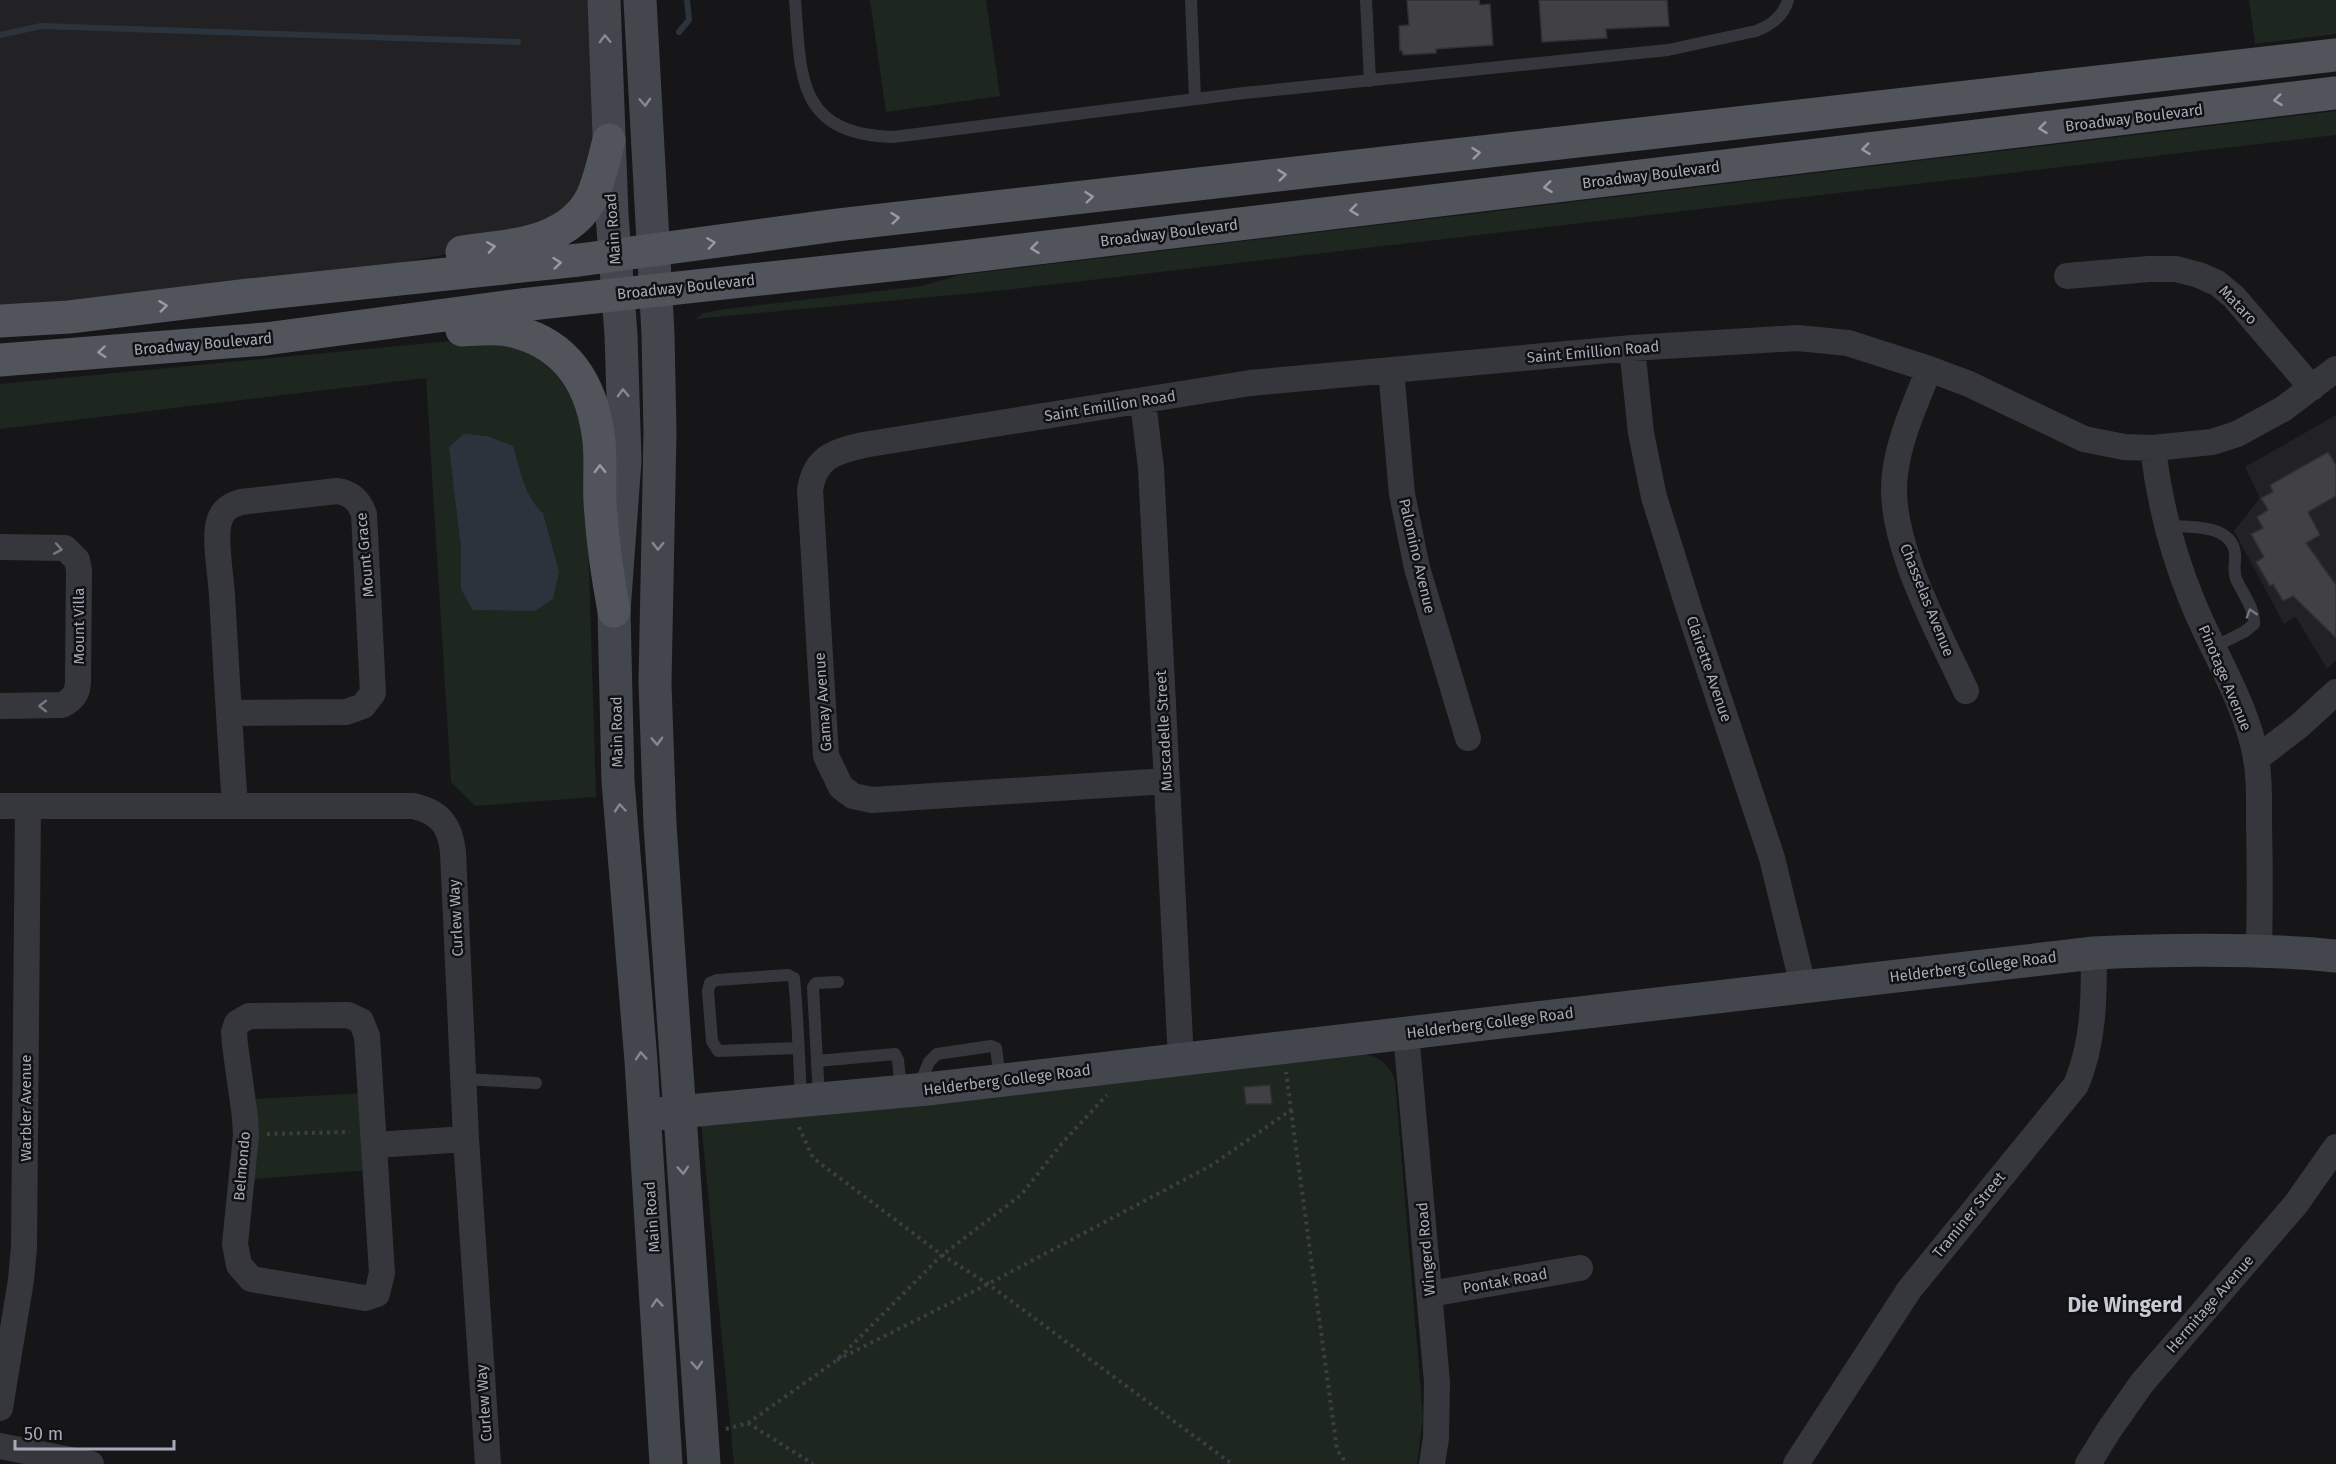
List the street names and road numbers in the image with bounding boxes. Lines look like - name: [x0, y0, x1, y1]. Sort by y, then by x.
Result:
- street label: Broadway Boulevard: [2064, 101, 2204, 135]
- street label: Broadway Boulevard: [1581, 158, 1721, 192]
- street label: Main Road: [602, 193, 624, 265]
- street label: Broadway Boulevard: [1099, 216, 1239, 250]
- street label: Broadway Boulevard: [616, 271, 756, 303]
- street label: Mataro: [2215, 282, 2261, 328]
- street label: Broadway Boulevard: [133, 329, 273, 359]
- street label: Saint Emillion Road: [1526, 337, 1660, 367]
- street label: Saint Emillion Road: [1043, 387, 1177, 425]
- street label: Palomino Avenue: [1395, 497, 1439, 615]
- street label: Mount Grace: [352, 512, 378, 598]
- street label: Chasselas Avenue: [1896, 541, 1958, 659]
- street label: Mount Villa: [70, 588, 88, 664]
- street label: Clairette Avenue: [1682, 614, 1736, 724]
- street label: Pinotage Avenue: [2195, 622, 2255, 734]
- street label: Gamay Avenue: [811, 652, 835, 752]
- street label: Muscadelle Street: [1152, 669, 1176, 792]
- street label: Main Road: [607, 696, 627, 768]
- street label: Curlew Way: [445, 878, 467, 957]
- street label: Helderberg College Road: [1888, 948, 2058, 986]
- street label: Helderberg College Road: [1405, 1004, 1575, 1042]
- street label: Warbler Avenue: [17, 1055, 35, 1161]
- street label: Helderberg College Road: [922, 1061, 1092, 1099]
- street label: Belmondo: [230, 1130, 254, 1202]
- street label: Traminer Street: [1929, 1168, 2009, 1262]
- street label: Main Road: [641, 1181, 663, 1253]
- street label: Wingerd Road: [1413, 1201, 1439, 1297]
- street label: Hermitage Avenue: [2163, 1251, 2257, 1357]
- street label: Pontak Road: [1461, 1265, 1549, 1297]
- street label: Curlew Way: [472, 1363, 496, 1442]

